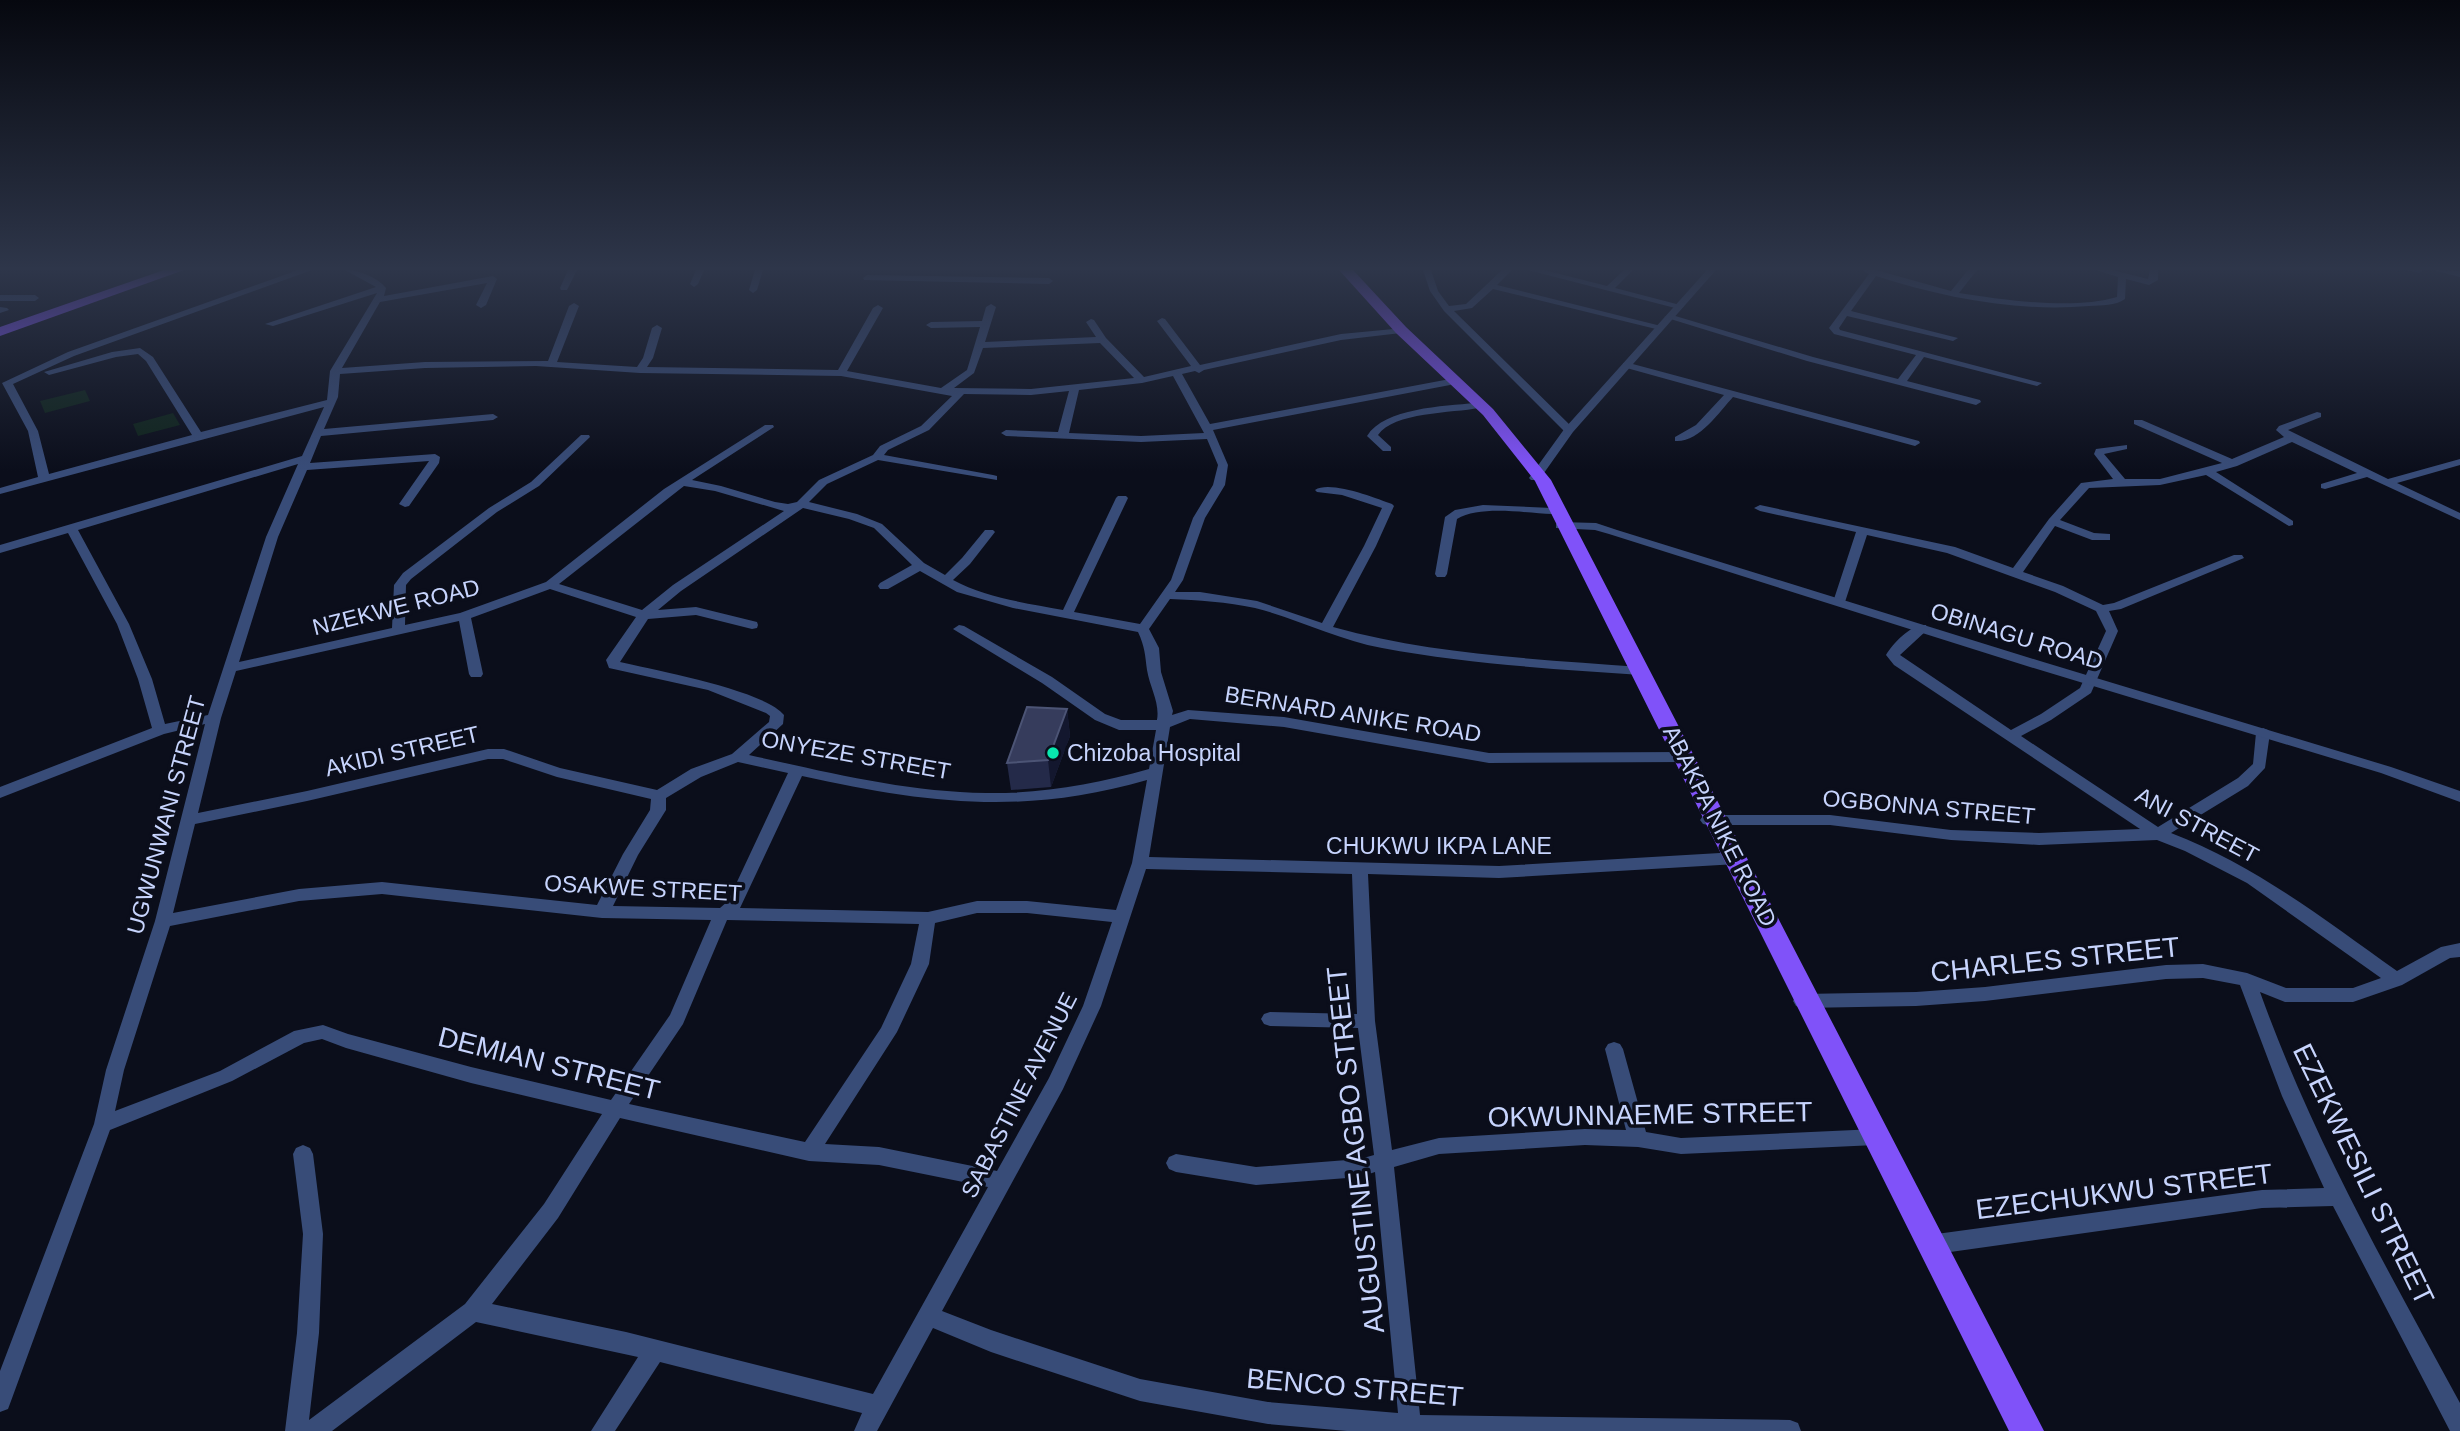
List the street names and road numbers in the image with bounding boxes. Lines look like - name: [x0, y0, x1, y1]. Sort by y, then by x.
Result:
- street label: NZEKWE ROAD: [310, 574, 482, 640]
- street label: OBINAGU ROAD: [1928, 597, 2106, 675]
- street label: BERNARD ANIKE ROAD: [1223, 681, 1483, 747]
- street label: UGWUNWANI STREET: [122, 693, 210, 937]
- street label: AKIDI STREET: [322, 721, 482, 781]
- street label: ABAKPA NIKE ROAD: [1658, 721, 1782, 931]
- street label: ONYEZE STREET: [759, 726, 953, 784]
- street label: ANI STREET: [2131, 782, 2263, 868]
- street label: OGBONNA STREET: [1822, 785, 2036, 829]
- street label: CHUKWU IKPA LANE: [1326, 833, 1552, 859]
- street label: OSAKWE STREET: [543, 870, 743, 906]
- street label: CHARLES STREET: [1929, 931, 2181, 988]
- street label: AUGUSTINE AGBO STREET: [1321, 965, 1390, 1335]
- street label: SABASTINE AVENUE: [956, 988, 1082, 1202]
- street label: DEMIAN STREET: [435, 1021, 663, 1106]
- street label: EZEKWESILI STREET: [2287, 1039, 2440, 1310]
- street label: OKWUNNAEME STREET: [1487, 1096, 1813, 1133]
- street label: EZECHUKWU STREET: [1974, 1158, 2274, 1225]
- street label: BENCO STREET: [1245, 1363, 1465, 1412]

